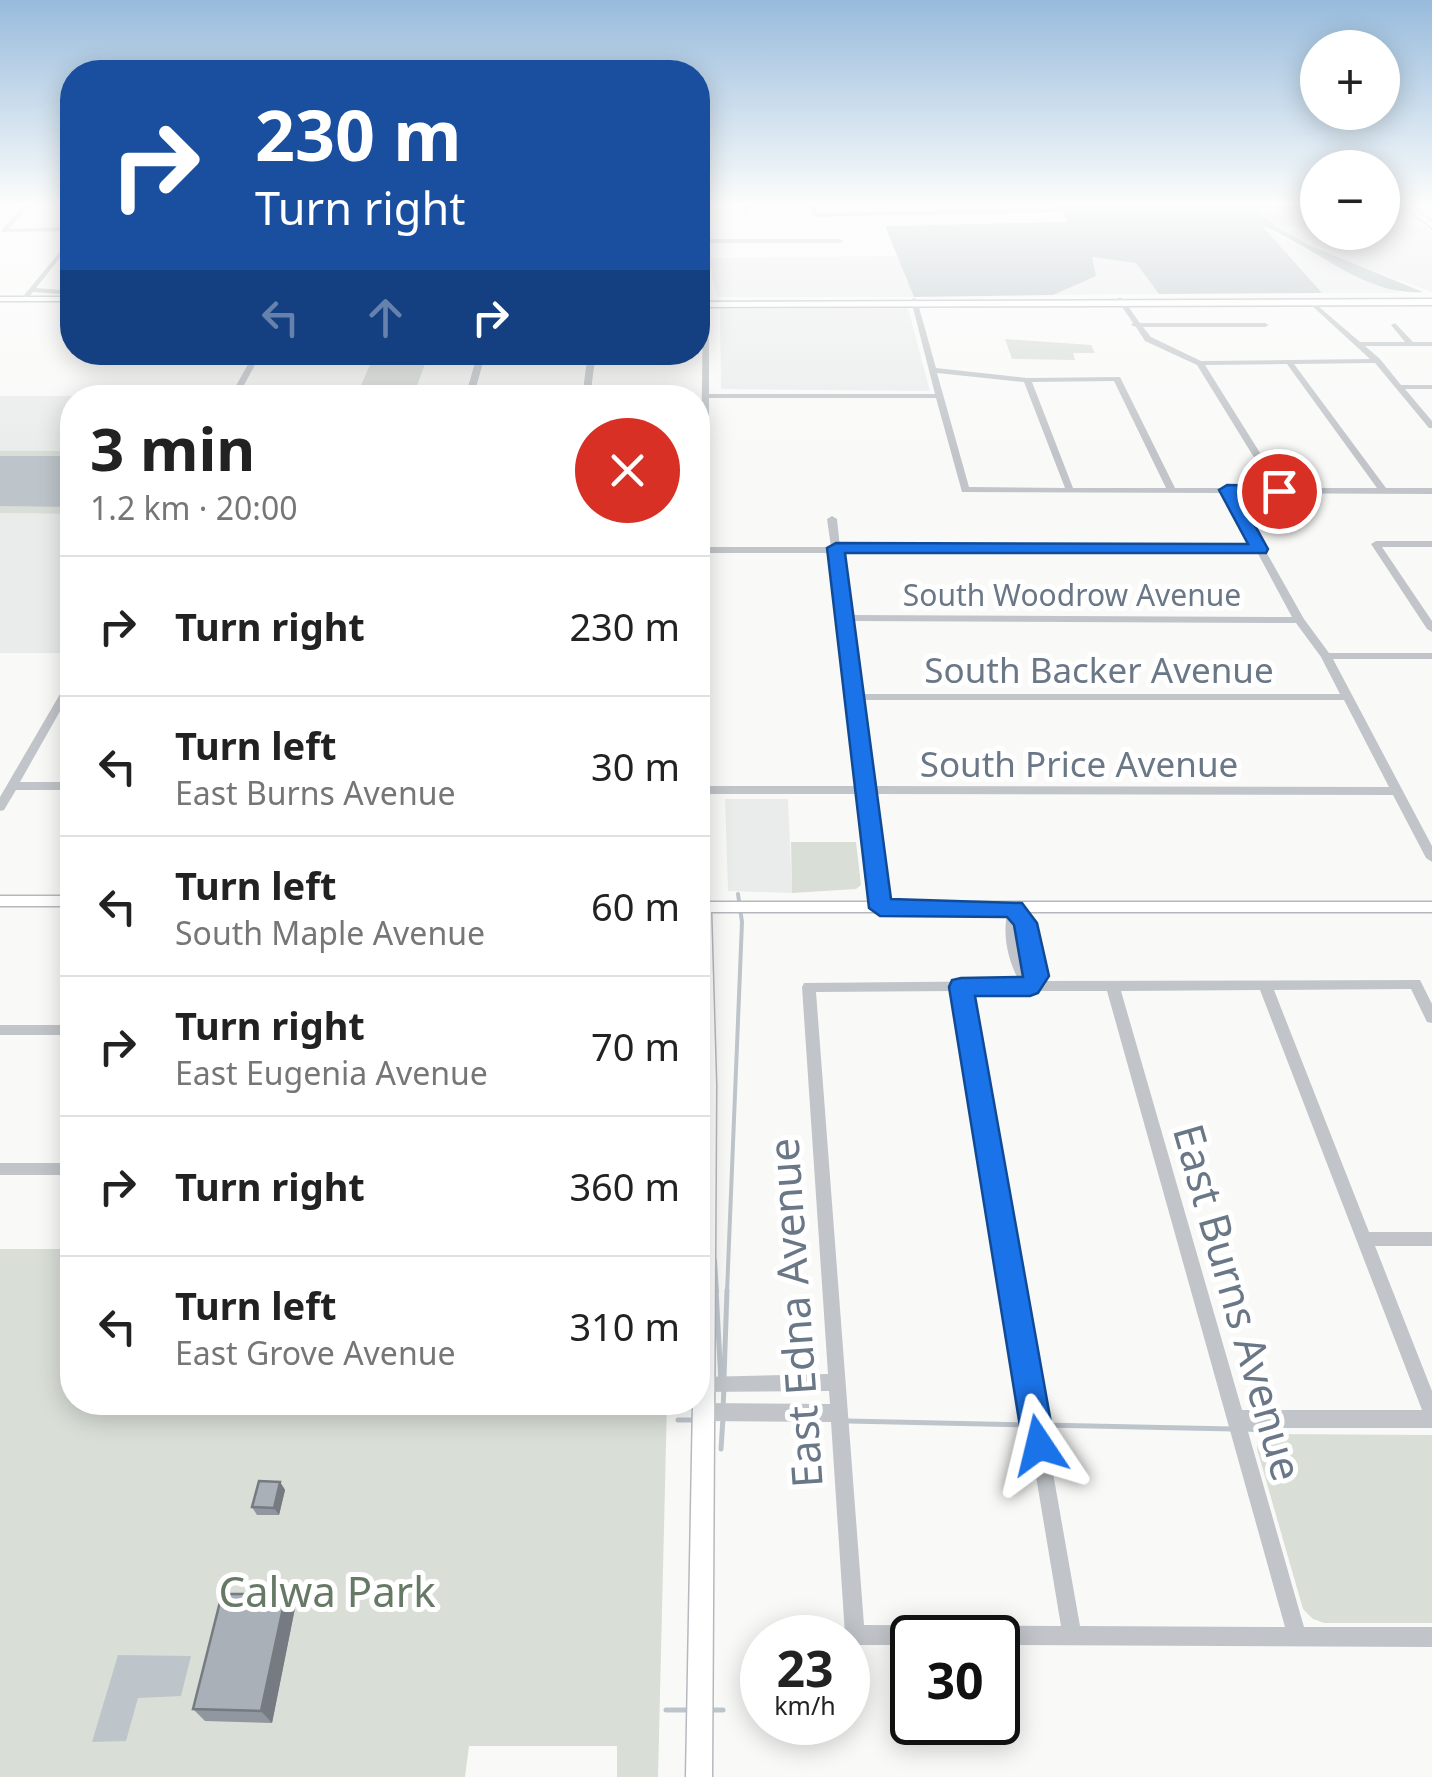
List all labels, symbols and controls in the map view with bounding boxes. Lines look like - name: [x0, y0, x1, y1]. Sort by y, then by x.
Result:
- map controls: [1300, 30, 1400, 250]
- button: +: [1300, 30, 1400, 130]
- text: 230 m: [255, 86, 462, 182]
- icon: right: [90, 100, 220, 230]
- button: −: [1300, 150, 1400, 250]
- text: Turn right: [255, 177, 466, 238]
- icon: left: [253, 290, 308, 345]
- icon: ahead: [358, 290, 413, 345]
- icon: right: [463, 290, 518, 345]
- text: 3 min: [90, 407, 255, 489]
- button: close: [575, 418, 680, 523]
- pin: [1237, 449, 1322, 534]
- icon: arrive: [1252, 464, 1307, 519]
- text: 1.2 km · 20:00: [90, 486, 298, 529]
- street label: South Woodrow Avenue: [903, 574, 1241, 615]
- icon: right: [90, 599, 145, 654]
- text: Turn right: [175, 600, 365, 652]
- text: 230 m: [569, 600, 680, 652]
- street label: South Backer Avenue: [924, 646, 1274, 693]
- text: Turn left: [175, 719, 337, 771]
- icon: left: [90, 739, 145, 794]
- text: 30 m: [591, 740, 680, 792]
- street label: South Price Avenue: [920, 740, 1238, 787]
- text: East Burns Avenue: [175, 771, 456, 814]
- text: Turn left: [175, 859, 337, 911]
- icon: left: [90, 879, 145, 934]
- text: 60 m: [591, 880, 680, 932]
- text: South Maple Avenue: [175, 911, 485, 954]
- text: Turn right: [175, 999, 365, 1051]
- icon: right: [90, 1019, 145, 1074]
- text: 70 m: [591, 1020, 680, 1072]
- text: East Eugenia Avenue: [175, 1051, 488, 1094]
- street label: East Burns Avenue: [1161, 1117, 1317, 1487]
- street label: East Edna Avenue: [753, 1136, 835, 1490]
- icon: right: [90, 1159, 145, 1214]
- text: Turn right: [175, 1160, 365, 1212]
- text: 360 m: [569, 1160, 680, 1212]
- text: Turn left: [175, 1279, 337, 1331]
- icon: left: [90, 1299, 145, 1354]
- text: 310 m: [569, 1300, 680, 1352]
- text: East Grove Avenue: [175, 1331, 456, 1374]
- position arrow: [987, 1393, 1091, 1497]
- park label: Calwa Park: [218, 1562, 436, 1619]
- speed limit sign: 30: [890, 1615, 1020, 1745]
- text: 23: [776, 1634, 834, 1702]
- text: km/h: [774, 1688, 836, 1722]

